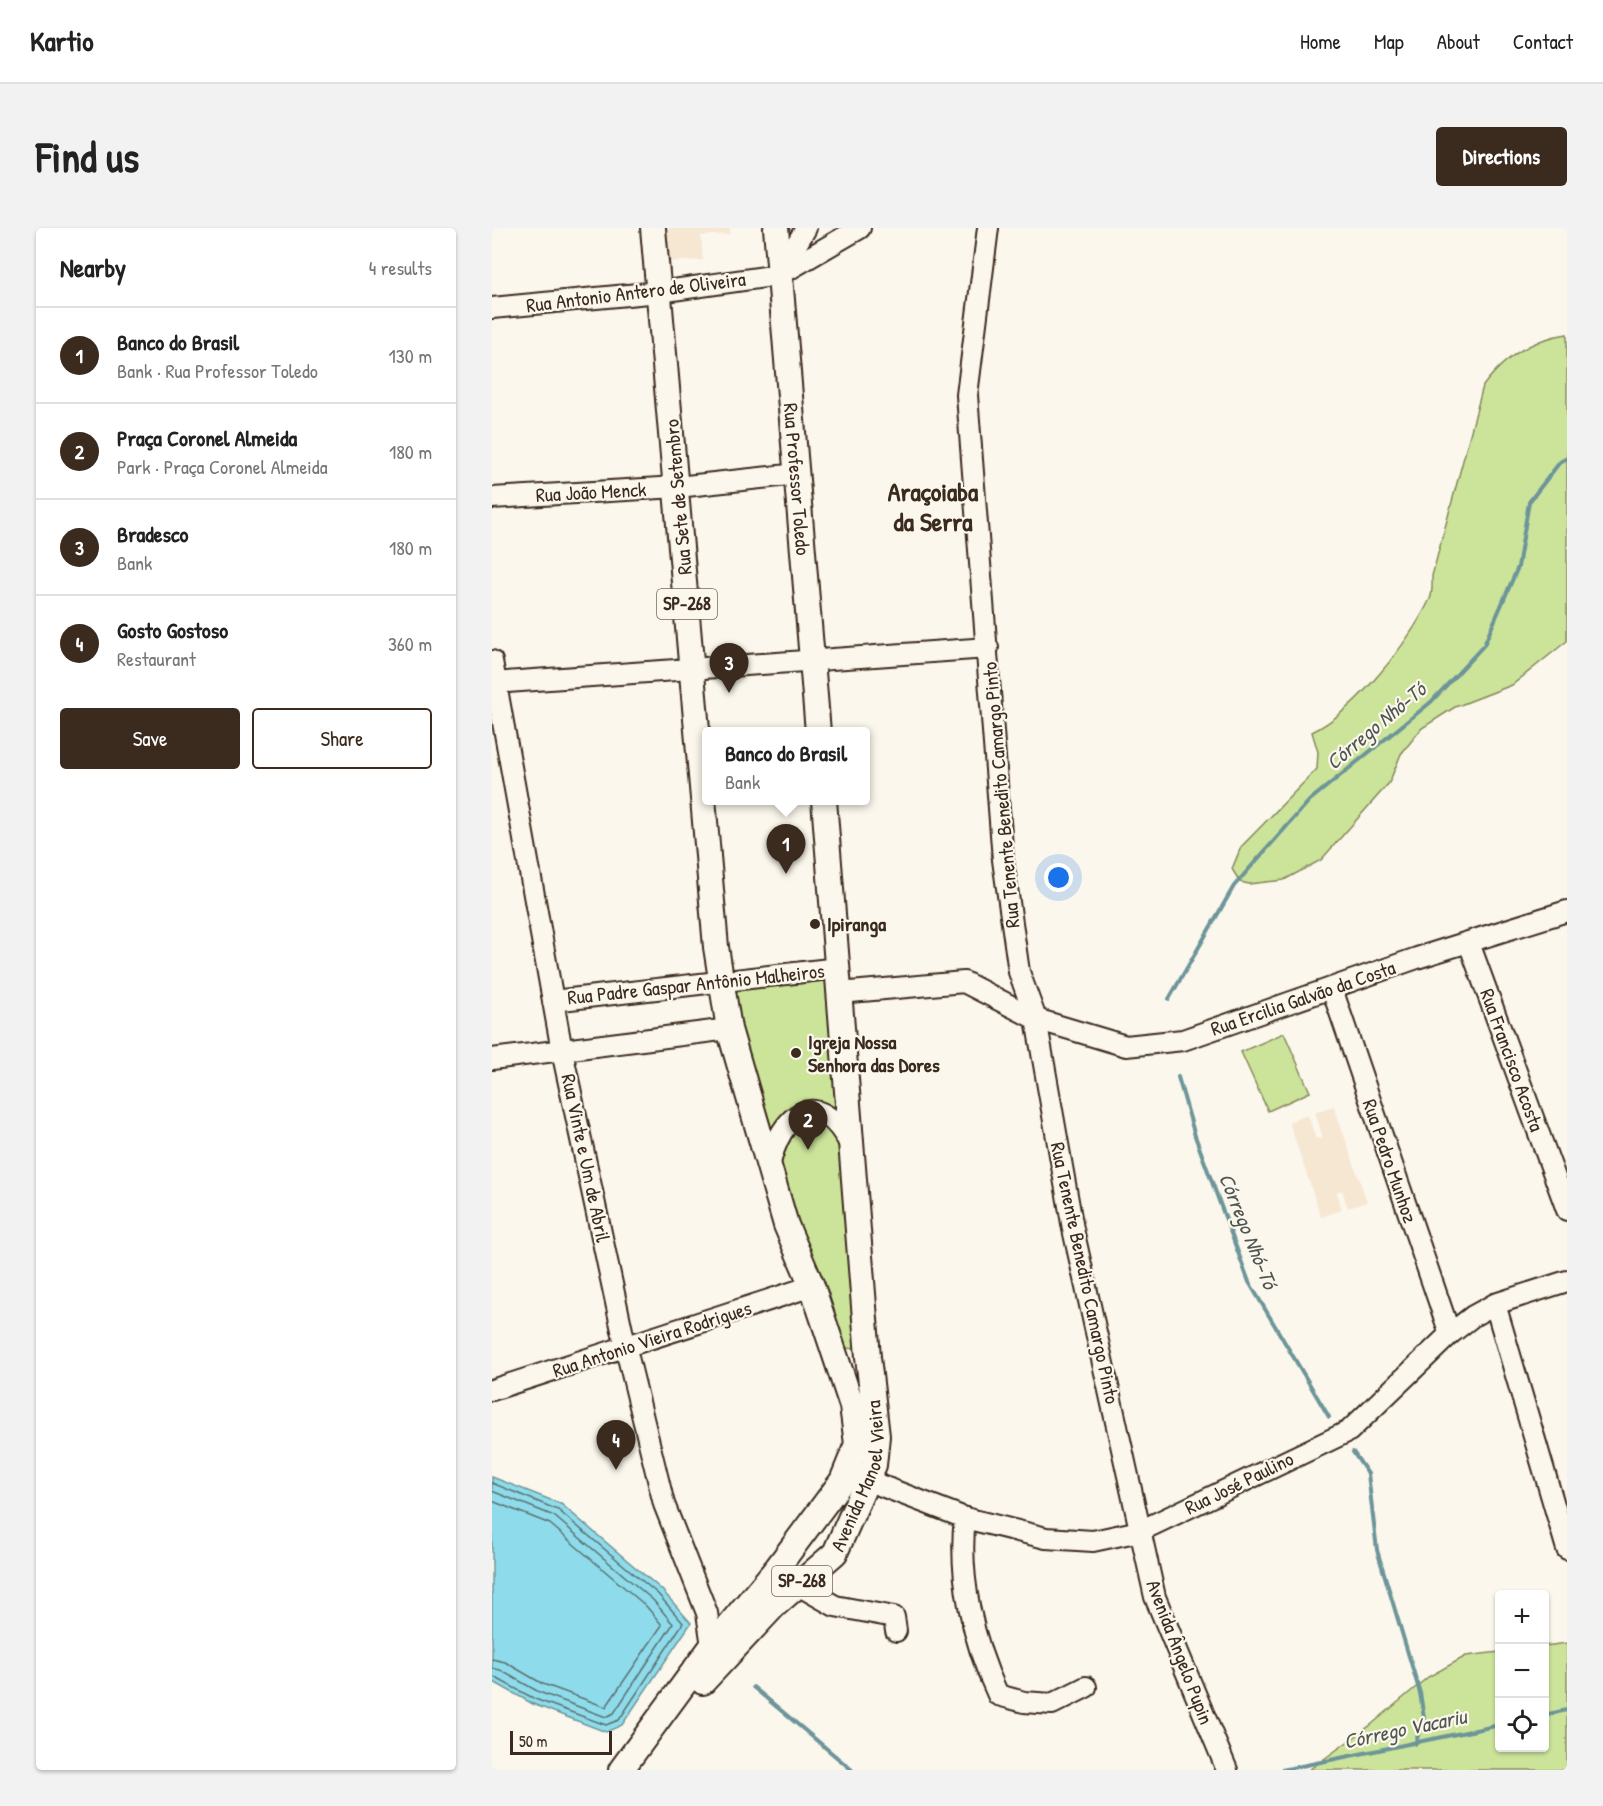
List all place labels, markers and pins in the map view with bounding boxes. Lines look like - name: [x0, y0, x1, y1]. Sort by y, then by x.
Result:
- pin: 3: [710, 644, 748, 693]
- pin: 1: [766, 824, 806, 874]
- place label: Ipiranga: [827, 910, 886, 938]
- marker: Ipiranga: [808, 917, 822, 931]
- place label: Igreja Nossa Senhora das Dores: [808, 1028, 940, 1078]
- marker: Igreja Nossa Senhora das Dores: [789, 1046, 803, 1060]
- pin: 2: [788, 1100, 828, 1150]
- pin: 4: [596, 1420, 636, 1470]

